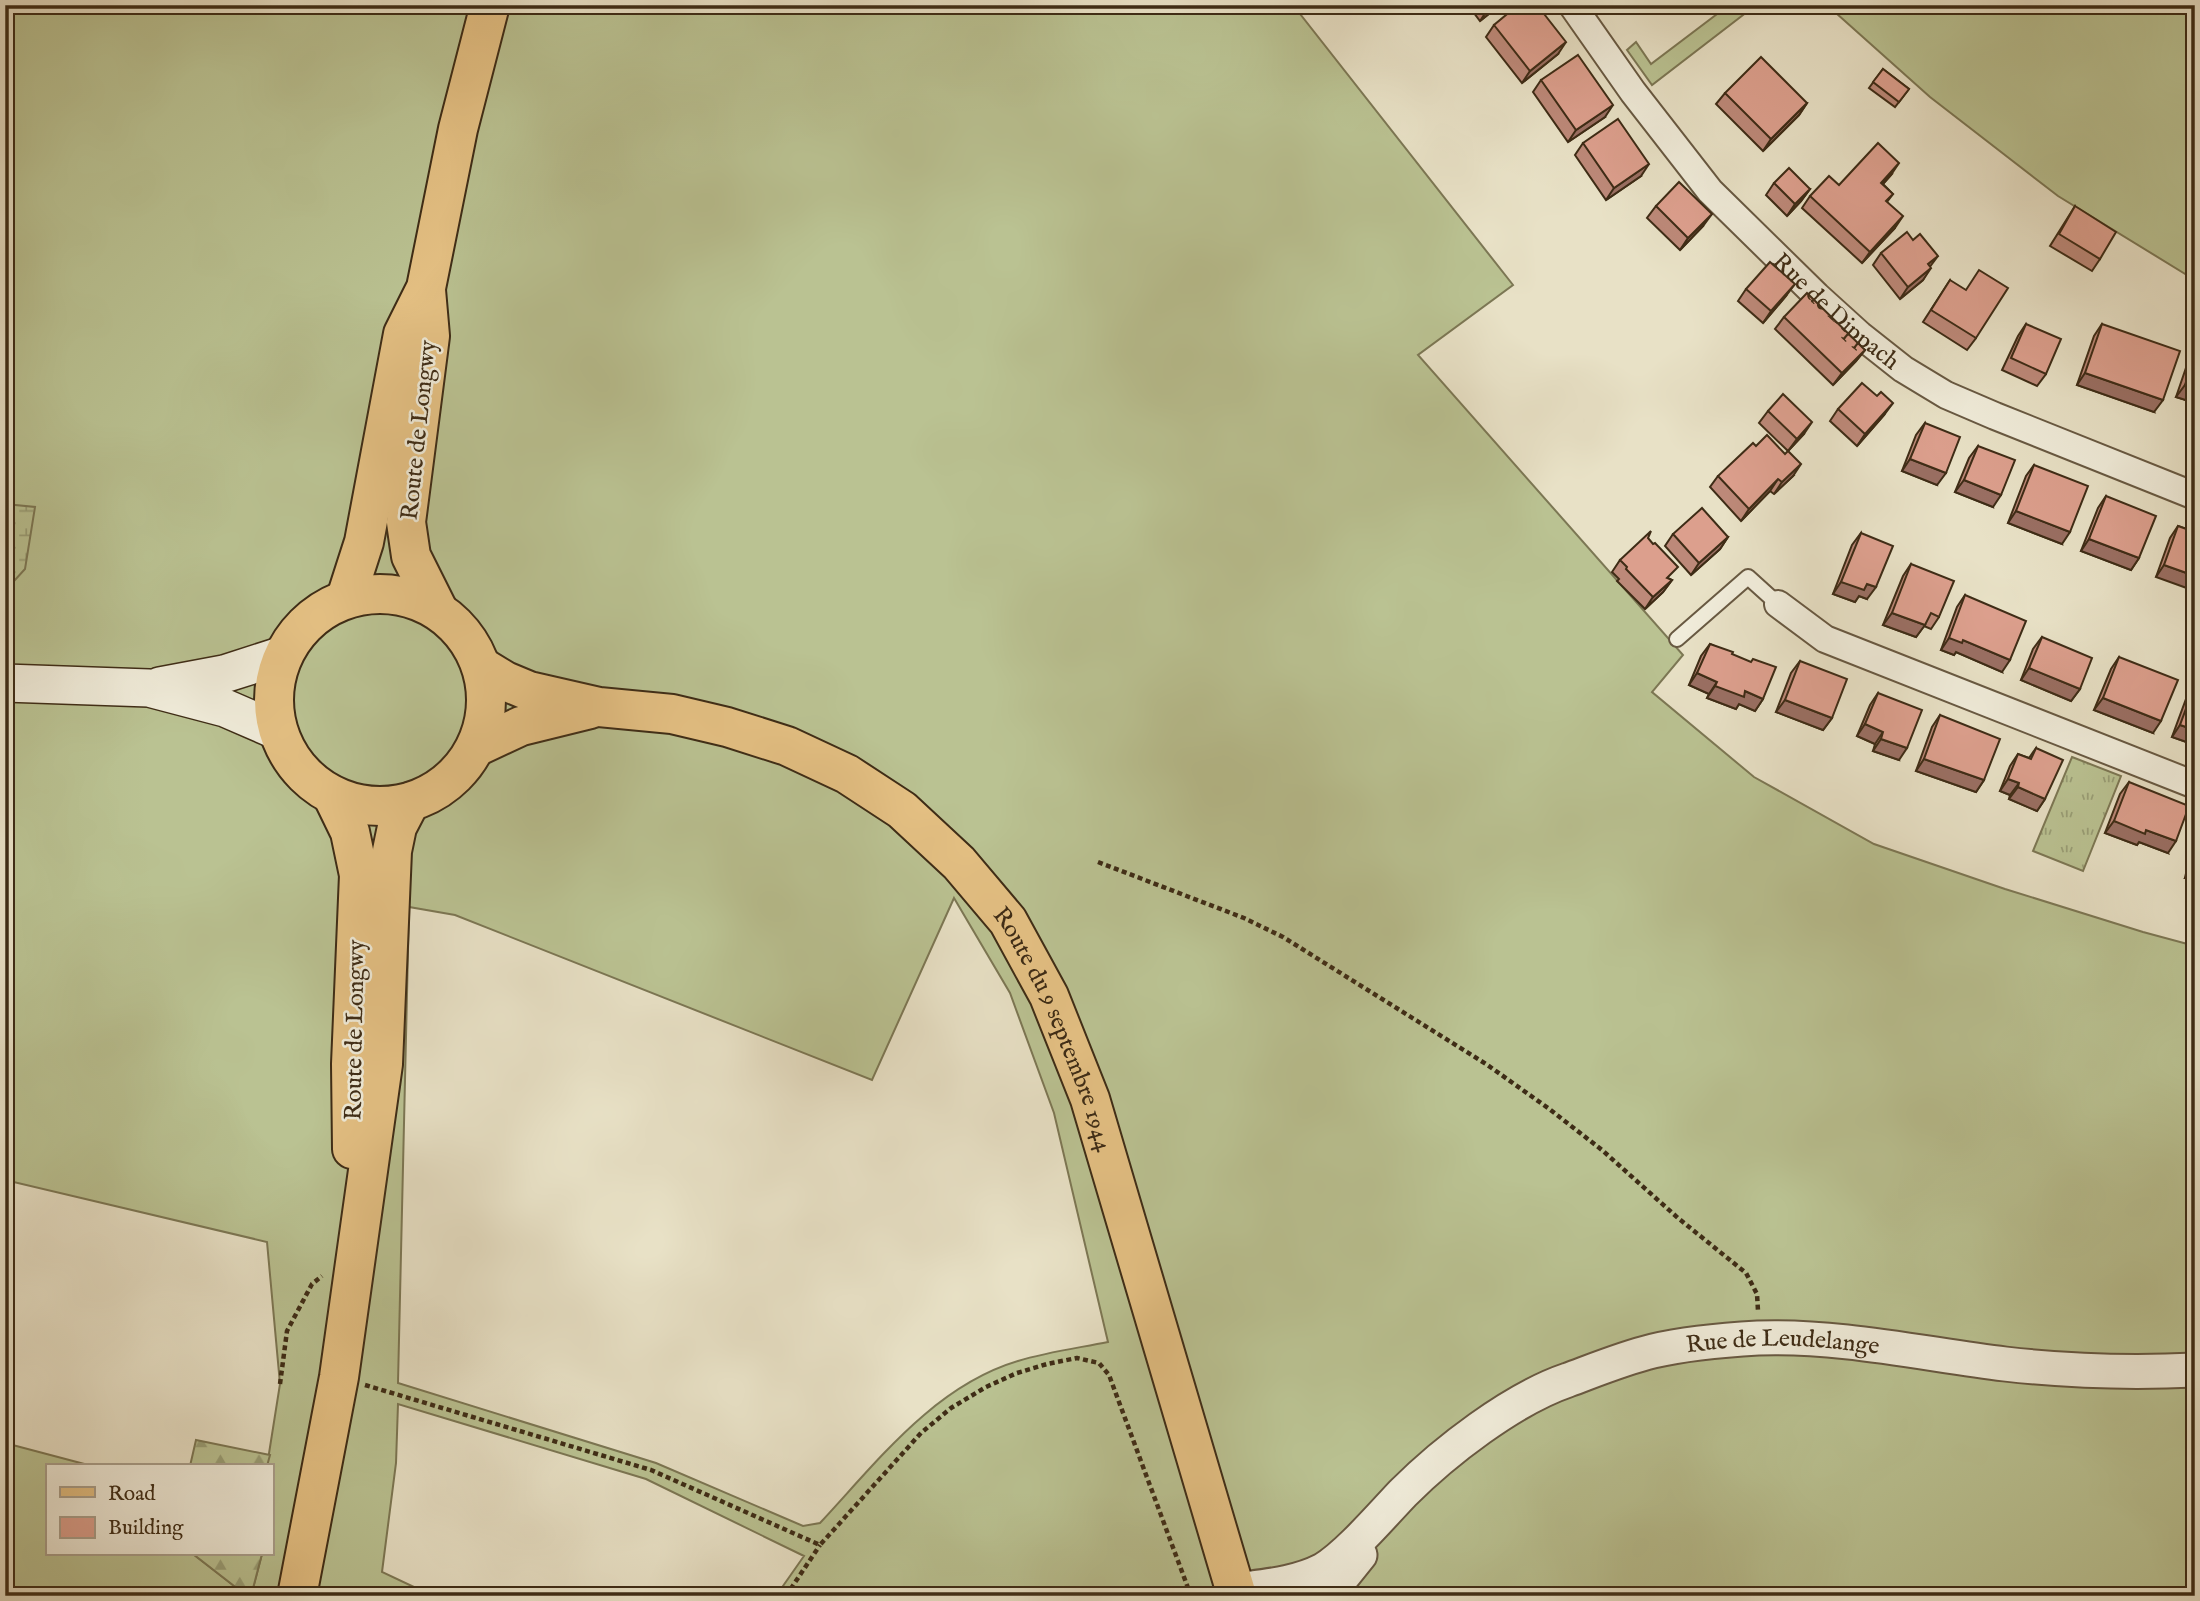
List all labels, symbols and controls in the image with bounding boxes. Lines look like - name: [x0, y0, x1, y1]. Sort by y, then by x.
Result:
- street label: Rue de Dippach: [1765, 247, 1906, 378]
- street label: Route de Longwy: [395, 338, 444, 522]
- street label: Route du 9 septembre 1944: [985, 901, 1119, 1156]
- street label: Route de Longwy: [338, 939, 373, 1121]
- street label: Rue de Leudelange: [1684, 1324, 1881, 1363]
- legend: [46, 1464, 273, 1556]
- text: Road: [108, 1481, 156, 1508]
- text: Building: [108, 1515, 184, 1542]

